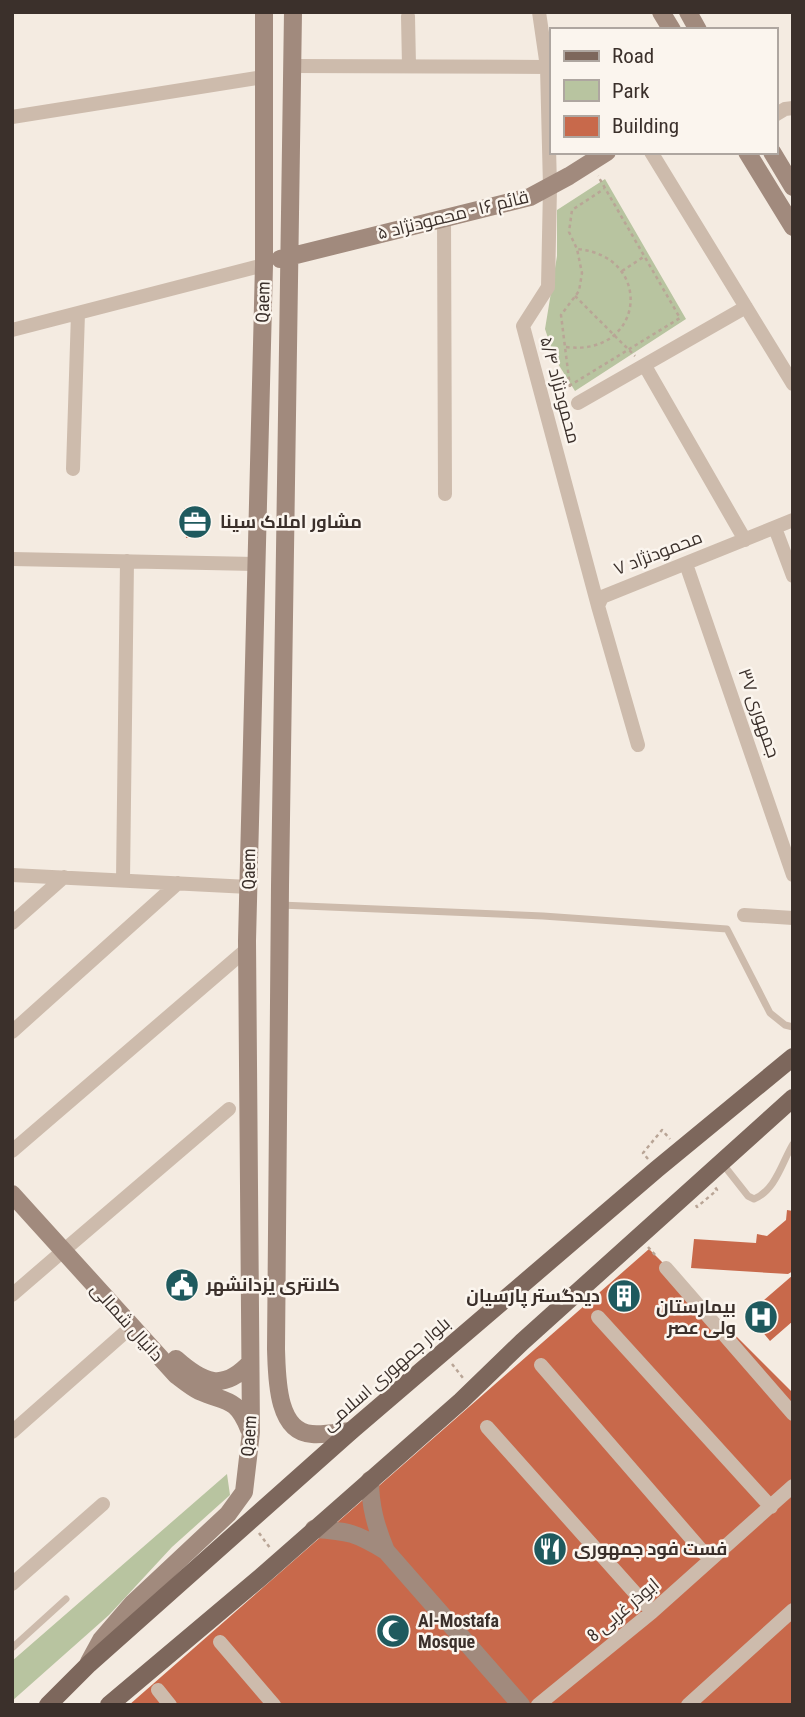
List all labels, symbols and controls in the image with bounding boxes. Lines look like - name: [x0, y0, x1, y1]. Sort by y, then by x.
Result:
- legend: [550, 28, 777, 154]
- text: Road: [612, 44, 654, 68]
- text: Park: [612, 79, 650, 103]
- text: Building: [612, 114, 679, 138]
- street label: قائم ۱۶ - محمودنژاد ۵: [375, 186, 531, 245]
- street label: Qaem: [251, 281, 274, 323]
- street label: محمودنژاد ۵/۴: [535, 334, 585, 446]
- office icon: مشاور املاک سینا: [176, 503, 214, 541]
- place label: مشاور املاک سینا: [220, 511, 362, 533]
- street label: محمودنژاد ۷: [611, 526, 705, 580]
- street label: جمهوری ۳۷: [733, 666, 785, 760]
- street label: Qaem: [238, 848, 259, 890]
- public building icon: کلانتری یزدانشهر: [163, 1266, 201, 1304]
- place label: کلانتری یزدانشهر: [205, 1274, 340, 1296]
- building icon: دیدگستر پارسیان: [605, 1277, 643, 1315]
- street label: دانیال شمالی: [86, 1278, 168, 1366]
- place label: دیدگستر پارسیان: [466, 1285, 600, 1308]
- place label: بیمارستان ولی عصر: [656, 1296, 736, 1339]
- hospital icon: بیمارستان ولی عصر: [742, 1298, 780, 1336]
- street label: بلوار جمهوری اسلامی: [317, 1312, 455, 1436]
- street label: Qaem: [237, 1415, 260, 1457]
- restaurant icon: فست فود جمهوری: [531, 1530, 569, 1568]
- place label: فست فود جمهوری: [574, 1538, 727, 1560]
- street label: ابوذر غربی 8: [582, 1573, 664, 1647]
- place label: Al-Mostafa Mosque: [418, 1610, 499, 1652]
- mosque icon: Al-Mostafa Mosque: [374, 1612, 412, 1650]

